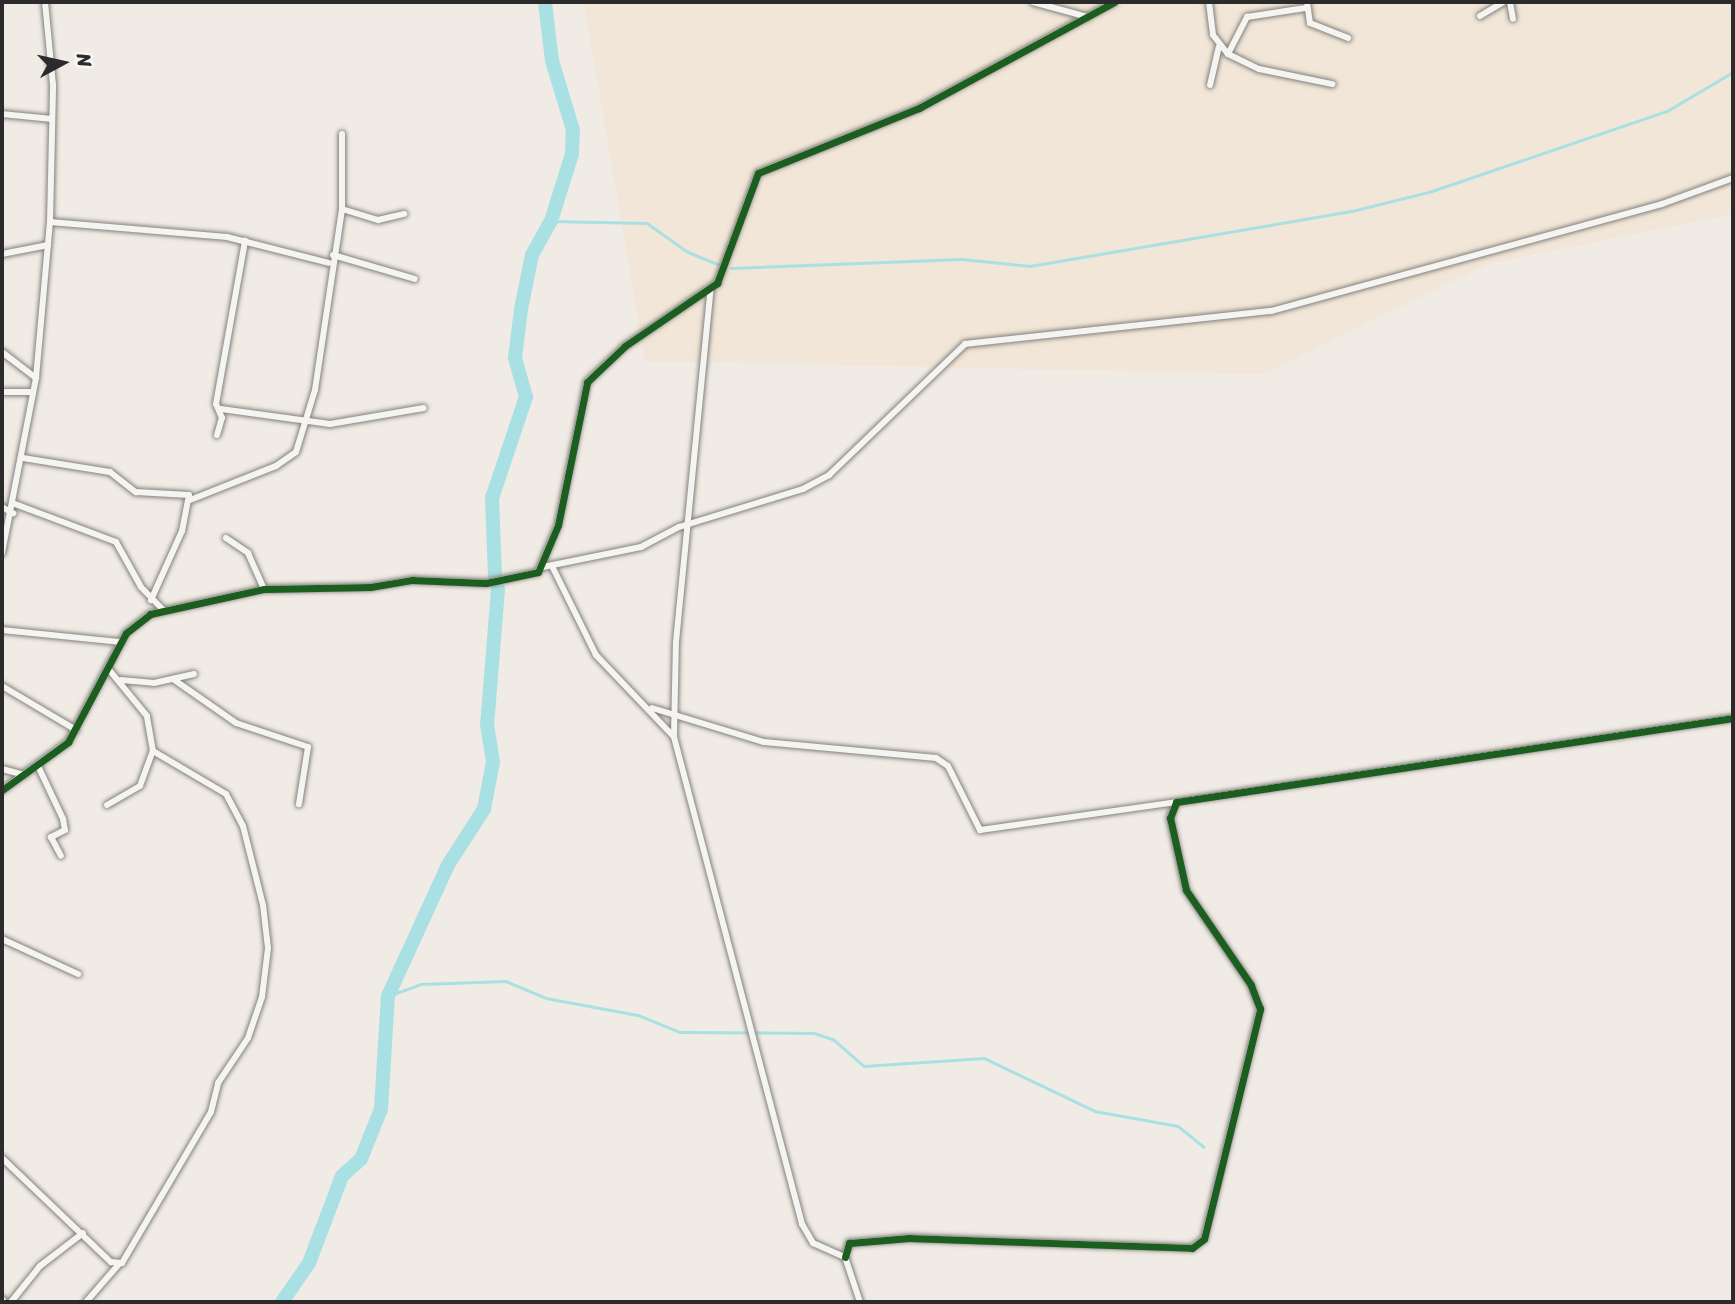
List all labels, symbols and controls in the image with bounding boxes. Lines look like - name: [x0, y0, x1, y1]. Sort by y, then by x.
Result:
- north arrow: [28, 28, 98, 98]
- text: N: [67, 51, 102, 69]

